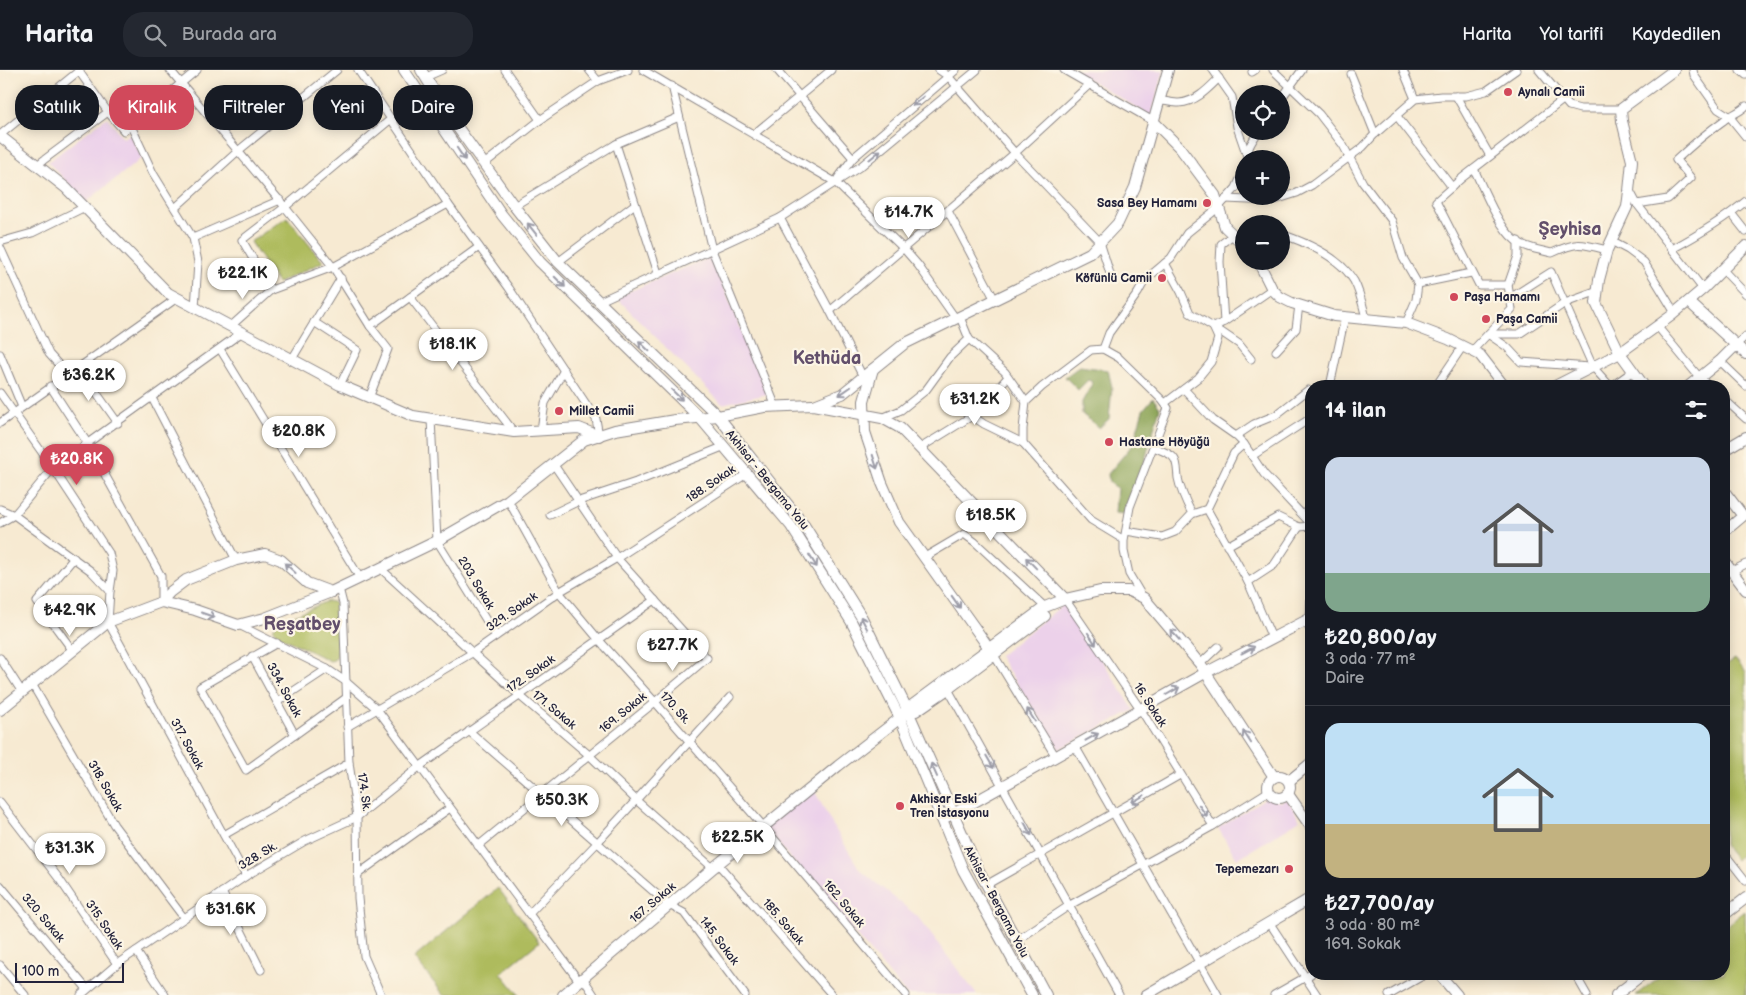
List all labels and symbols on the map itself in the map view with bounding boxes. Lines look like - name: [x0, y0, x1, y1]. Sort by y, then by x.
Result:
- place label: Aynalı Camii: [1517, 85, 1585, 100]
- marker: Aynalı Camii: [1502, 86, 1514, 98]
- one-way arrow: [912, 96, 925, 107]
- one-way arrow: [456, 147, 466, 161]
- one-way arrow: [868, 149, 881, 160]
- pin: ₺14.7K: [868, 196, 950, 239]
- place label: Sasa Bey Hamamı: [1097, 196, 1197, 211]
- marker: Sasa Bey Hamamı: [1201, 197, 1213, 209]
- district label: Şeyhisa: [1539, 219, 1601, 240]
- one-way arrow: [527, 222, 537, 236]
- pin: ₺22.1K: [202, 258, 284, 300]
- place label: Köfünlü Camii: [1075, 271, 1152, 286]
- marker: Köfünlü Camii: [1156, 272, 1168, 284]
- one-way arrow: [554, 276, 567, 288]
- place label: Paşa Hamamı: [1464, 290, 1540, 305]
- marker: Paşa Hamamı: [1448, 291, 1460, 303]
- place label: Paşa Camii: [1496, 312, 1558, 327]
- marker: Paşa Camii: [1480, 313, 1492, 325]
- pin: ₺18.1K: [412, 328, 494, 371]
- one-way arrow: [638, 340, 651, 352]
- district label: Kethüda: [793, 348, 861, 369]
- pin: ₺36.2K: [48, 360, 130, 402]
- pin: ₺31.2K: [934, 384, 1016, 426]
- one-way arrow: [839, 386, 853, 396]
- one-way arrow: [671, 389, 683, 401]
- place label: Millet Camii: [569, 404, 634, 419]
- marker: Millet Camii: [553, 405, 565, 417]
- pin: ₺20.8K: [258, 416, 340, 458]
- street label: Akhisar - Bergama Yolu: [722, 427, 812, 533]
- place label: Hastane Höyüğü: [1119, 435, 1210, 450]
- marker: Hastane Höyüğü: [1103, 436, 1115, 448]
- pin: ₺20.8K: [36, 444, 118, 486]
- one-way arrow: [871, 454, 880, 469]
- street label: 188. Sokak: [683, 462, 739, 506]
- pin: ₺18.5K: [950, 500, 1032, 542]
- one-way arrow: [809, 553, 819, 567]
- street label: 203. Sokak: [454, 554, 498, 612]
- one-way arrow: [1025, 557, 1037, 570]
- one-way arrow: [283, 562, 296, 573]
- street label: 329. Sokak: [483, 589, 541, 635]
- pin: ₺42.9K: [29, 594, 111, 637]
- one-way arrow: [951, 594, 961, 608]
- one-way arrow: [200, 611, 215, 620]
- district label: Reşatbey: [263, 614, 341, 635]
- one-way arrow: [859, 615, 869, 630]
- one-way arrow: [1170, 629, 1181, 642]
- pin: ₺27.7K: [632, 630, 714, 672]
- one-way arrow: [1087, 632, 1097, 646]
- one-way arrow: [1241, 645, 1256, 655]
- street label: 172. Sokak: [504, 652, 558, 696]
- street label: 334. Sokak: [263, 660, 305, 720]
- street label: 16. Sokak: [1130, 680, 1170, 730]
- one-way arrow: [1165, 686, 1180, 696]
- street label: 171. Sokak: [529, 687, 579, 733]
- street label: 169. Sokak: [596, 689, 650, 737]
- street label: 170. Sk.: [656, 689, 694, 727]
- one-way arrow: [1025, 709, 1035, 723]
- street label: 317. Sokak: [167, 716, 207, 772]
- one-way arrow: [1242, 730, 1252, 744]
- one-way arrow: [1085, 732, 1100, 742]
- one-way arrow: [986, 754, 995, 769]
- street label: 318. Sokak: [84, 758, 126, 814]
- one-way arrow: [928, 763, 938, 778]
- street label: 174. Sk.: [354, 772, 374, 812]
- pin: ₺50.3K: [521, 784, 603, 827]
- place label: Akhisar Eski Tren İstasyonu: [909, 792, 989, 821]
- one-way arrow: [1130, 794, 1145, 804]
- marker: Akhisar Eski Tren İstasyonu: [894, 800, 906, 812]
- one-way arrow: [1198, 804, 1208, 818]
- one-way arrow: [1023, 821, 1033, 835]
- pin: ₺22.5K: [697, 822, 779, 864]
- pin: ₺31.3K: [29, 832, 111, 875]
- street label: 328. Sk.: [236, 839, 280, 873]
- street label: Akhisar - Bergama Yolu: [960, 844, 1032, 960]
- place label: Tepemezarı: [1215, 862, 1279, 877]
- marker: Tepemezarı: [1283, 863, 1295, 875]
- street label: 162. Sokak: [820, 877, 868, 931]
- street label: 167. Sokak: [627, 879, 679, 927]
- street label: 320. Sokak: [18, 890, 68, 946]
- pin: ₺31.6K: [190, 894, 272, 936]
- street label: 185. Sokak: [759, 896, 807, 948]
- street label: 315. Sokak: [82, 897, 126, 953]
- street label: 145. Sokak: [696, 914, 742, 968]
- scale bar: [15, 960, 124, 983]

